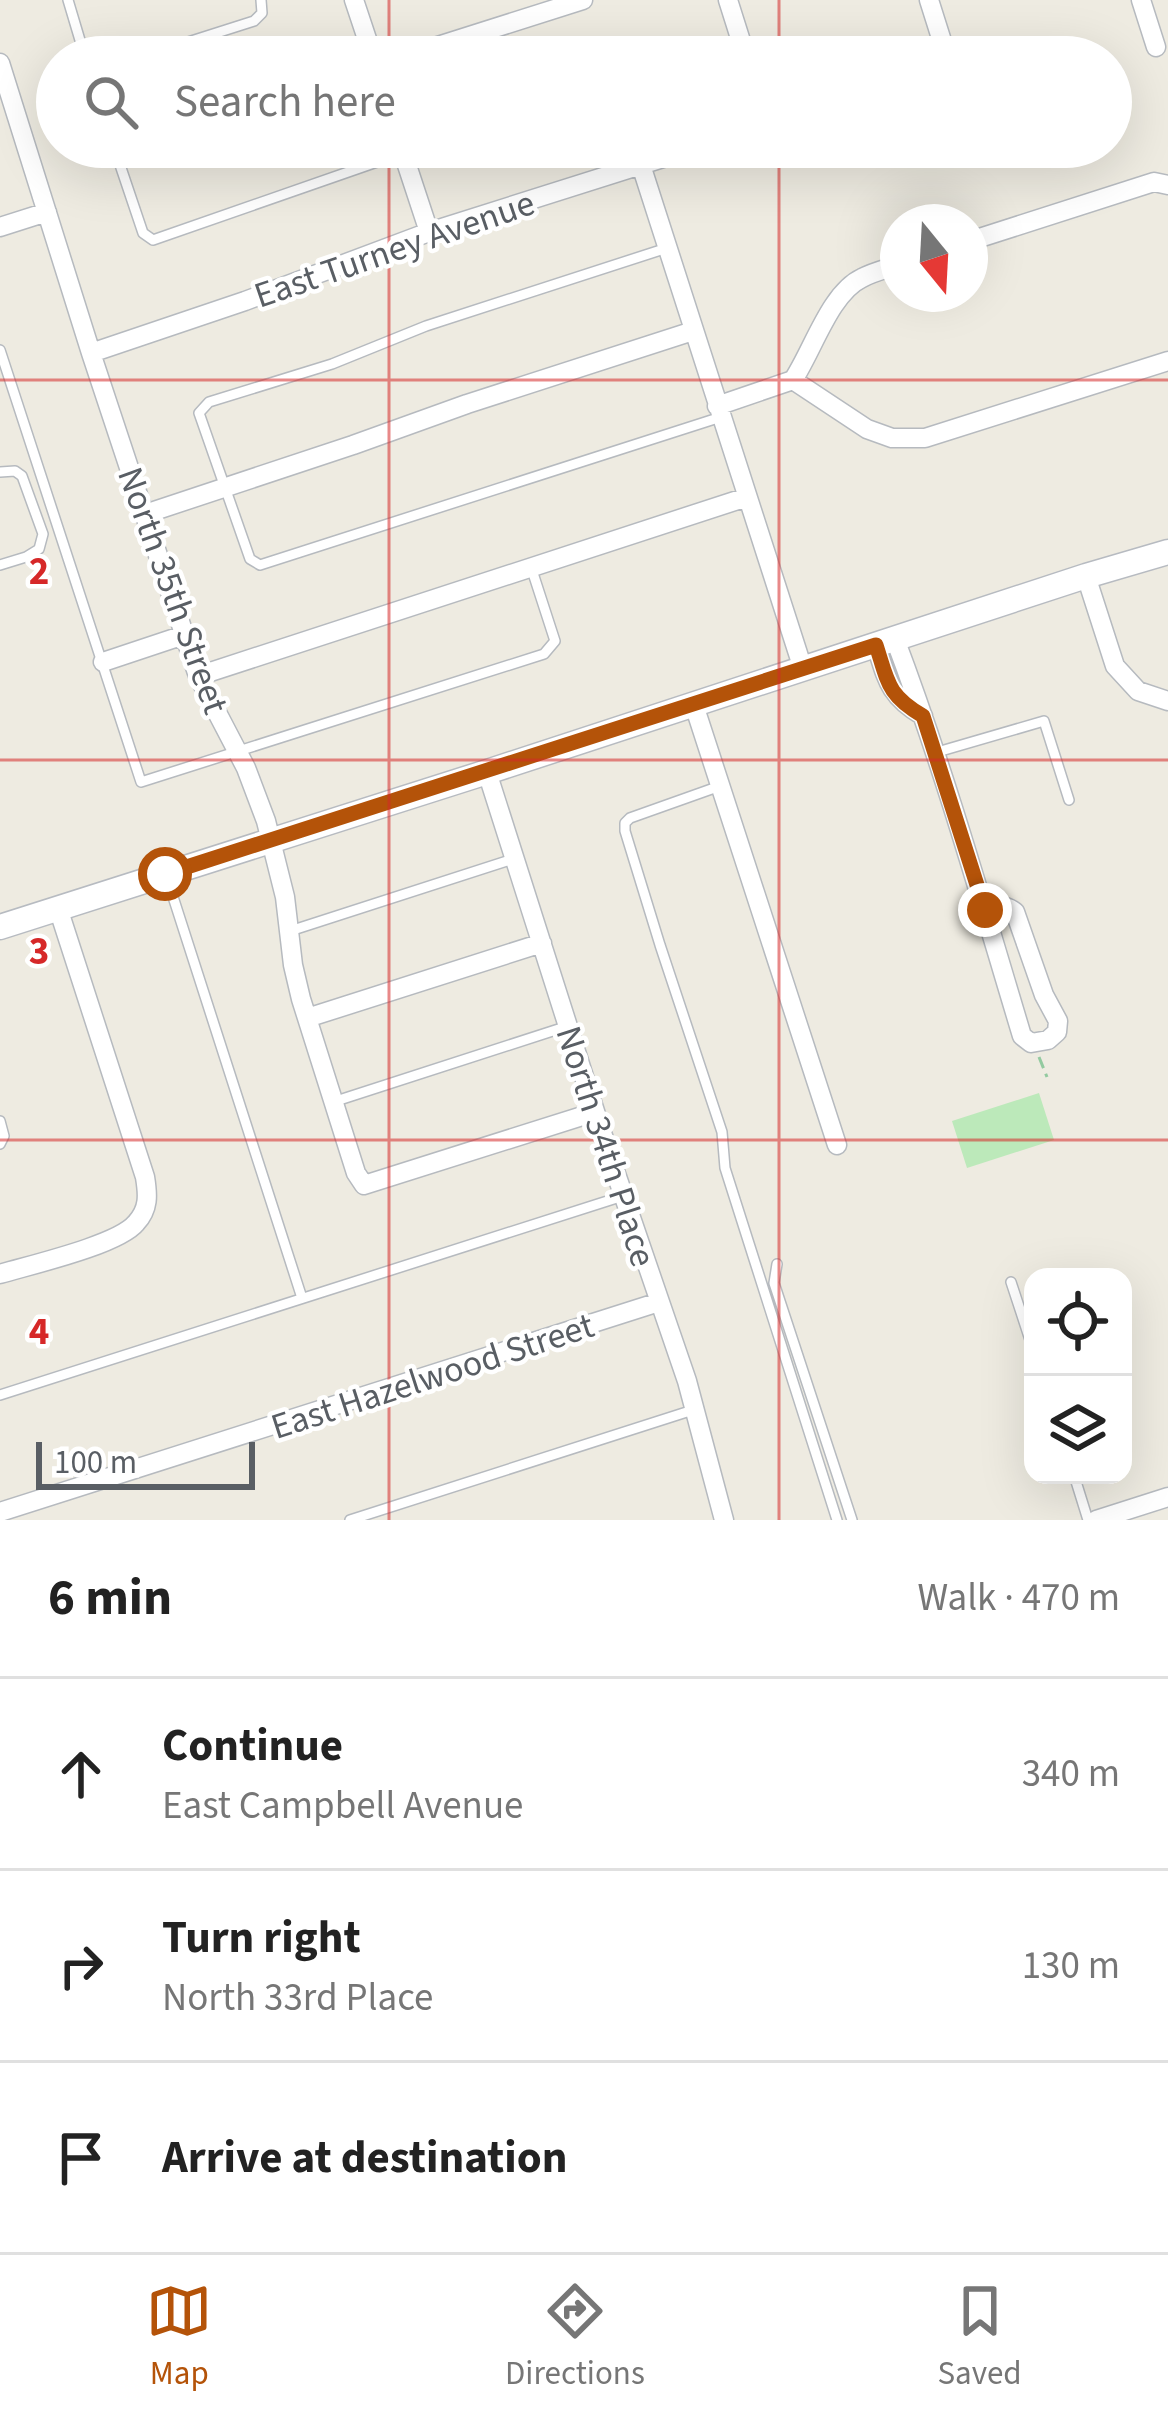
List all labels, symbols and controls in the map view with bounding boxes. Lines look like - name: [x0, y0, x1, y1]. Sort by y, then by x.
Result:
- search box: [36, 36, 1132, 168]
- icon: search: [78, 69, 144, 135]
- text: Search here: [174, 70, 396, 134]
- street label: East Turney Avenue: [248, 178, 541, 321]
- north arrow: [880, 204, 988, 312]
- street label: North 35th Street: [104, 460, 241, 721]
- text: 2: [29, 544, 49, 600]
- route start: [138, 847, 192, 901]
- route end: [958, 883, 1012, 937]
- text: 3: [29, 924, 49, 980]
- street label: North 34th Place: [543, 1020, 668, 1273]
- map controls: [1024, 1268, 1132, 1484]
- button: locate: [1024, 1268, 1132, 1376]
- street label: East Hazelwood Street: [265, 1300, 600, 1453]
- text: 4: [29, 1304, 49, 1360]
- button: layers: [1024, 1376, 1132, 1484]
- scale bar: [36, 1436, 255, 1489]
- text: 100 m: [54, 1439, 137, 1486]
- text: 6 min: [48, 1562, 172, 1634]
- text: Walk · 470 m: [917, 1570, 1120, 1626]
- text: Continue: [162, 1714, 343, 1778]
- icon: ahead: [48, 1741, 114, 1807]
- text: 340 m: [1022, 1746, 1120, 1802]
- text: East Campbell Avenue: [162, 1778, 523, 1834]
- text: Turn right: [162, 1906, 361, 1970]
- icon: right: [48, 1933, 114, 1999]
- text: 130 m: [1022, 1938, 1120, 1994]
- text: North 33rd Place: [162, 1970, 433, 2026]
- icon: arrive: [48, 2125, 114, 2191]
- text: Arrive at destination: [162, 2126, 567, 2190]
- tab: Map: [146, 2278, 212, 2397]
- tab: Directions: [505, 2278, 645, 2397]
- tab: Saved: [937, 2278, 1022, 2397]

